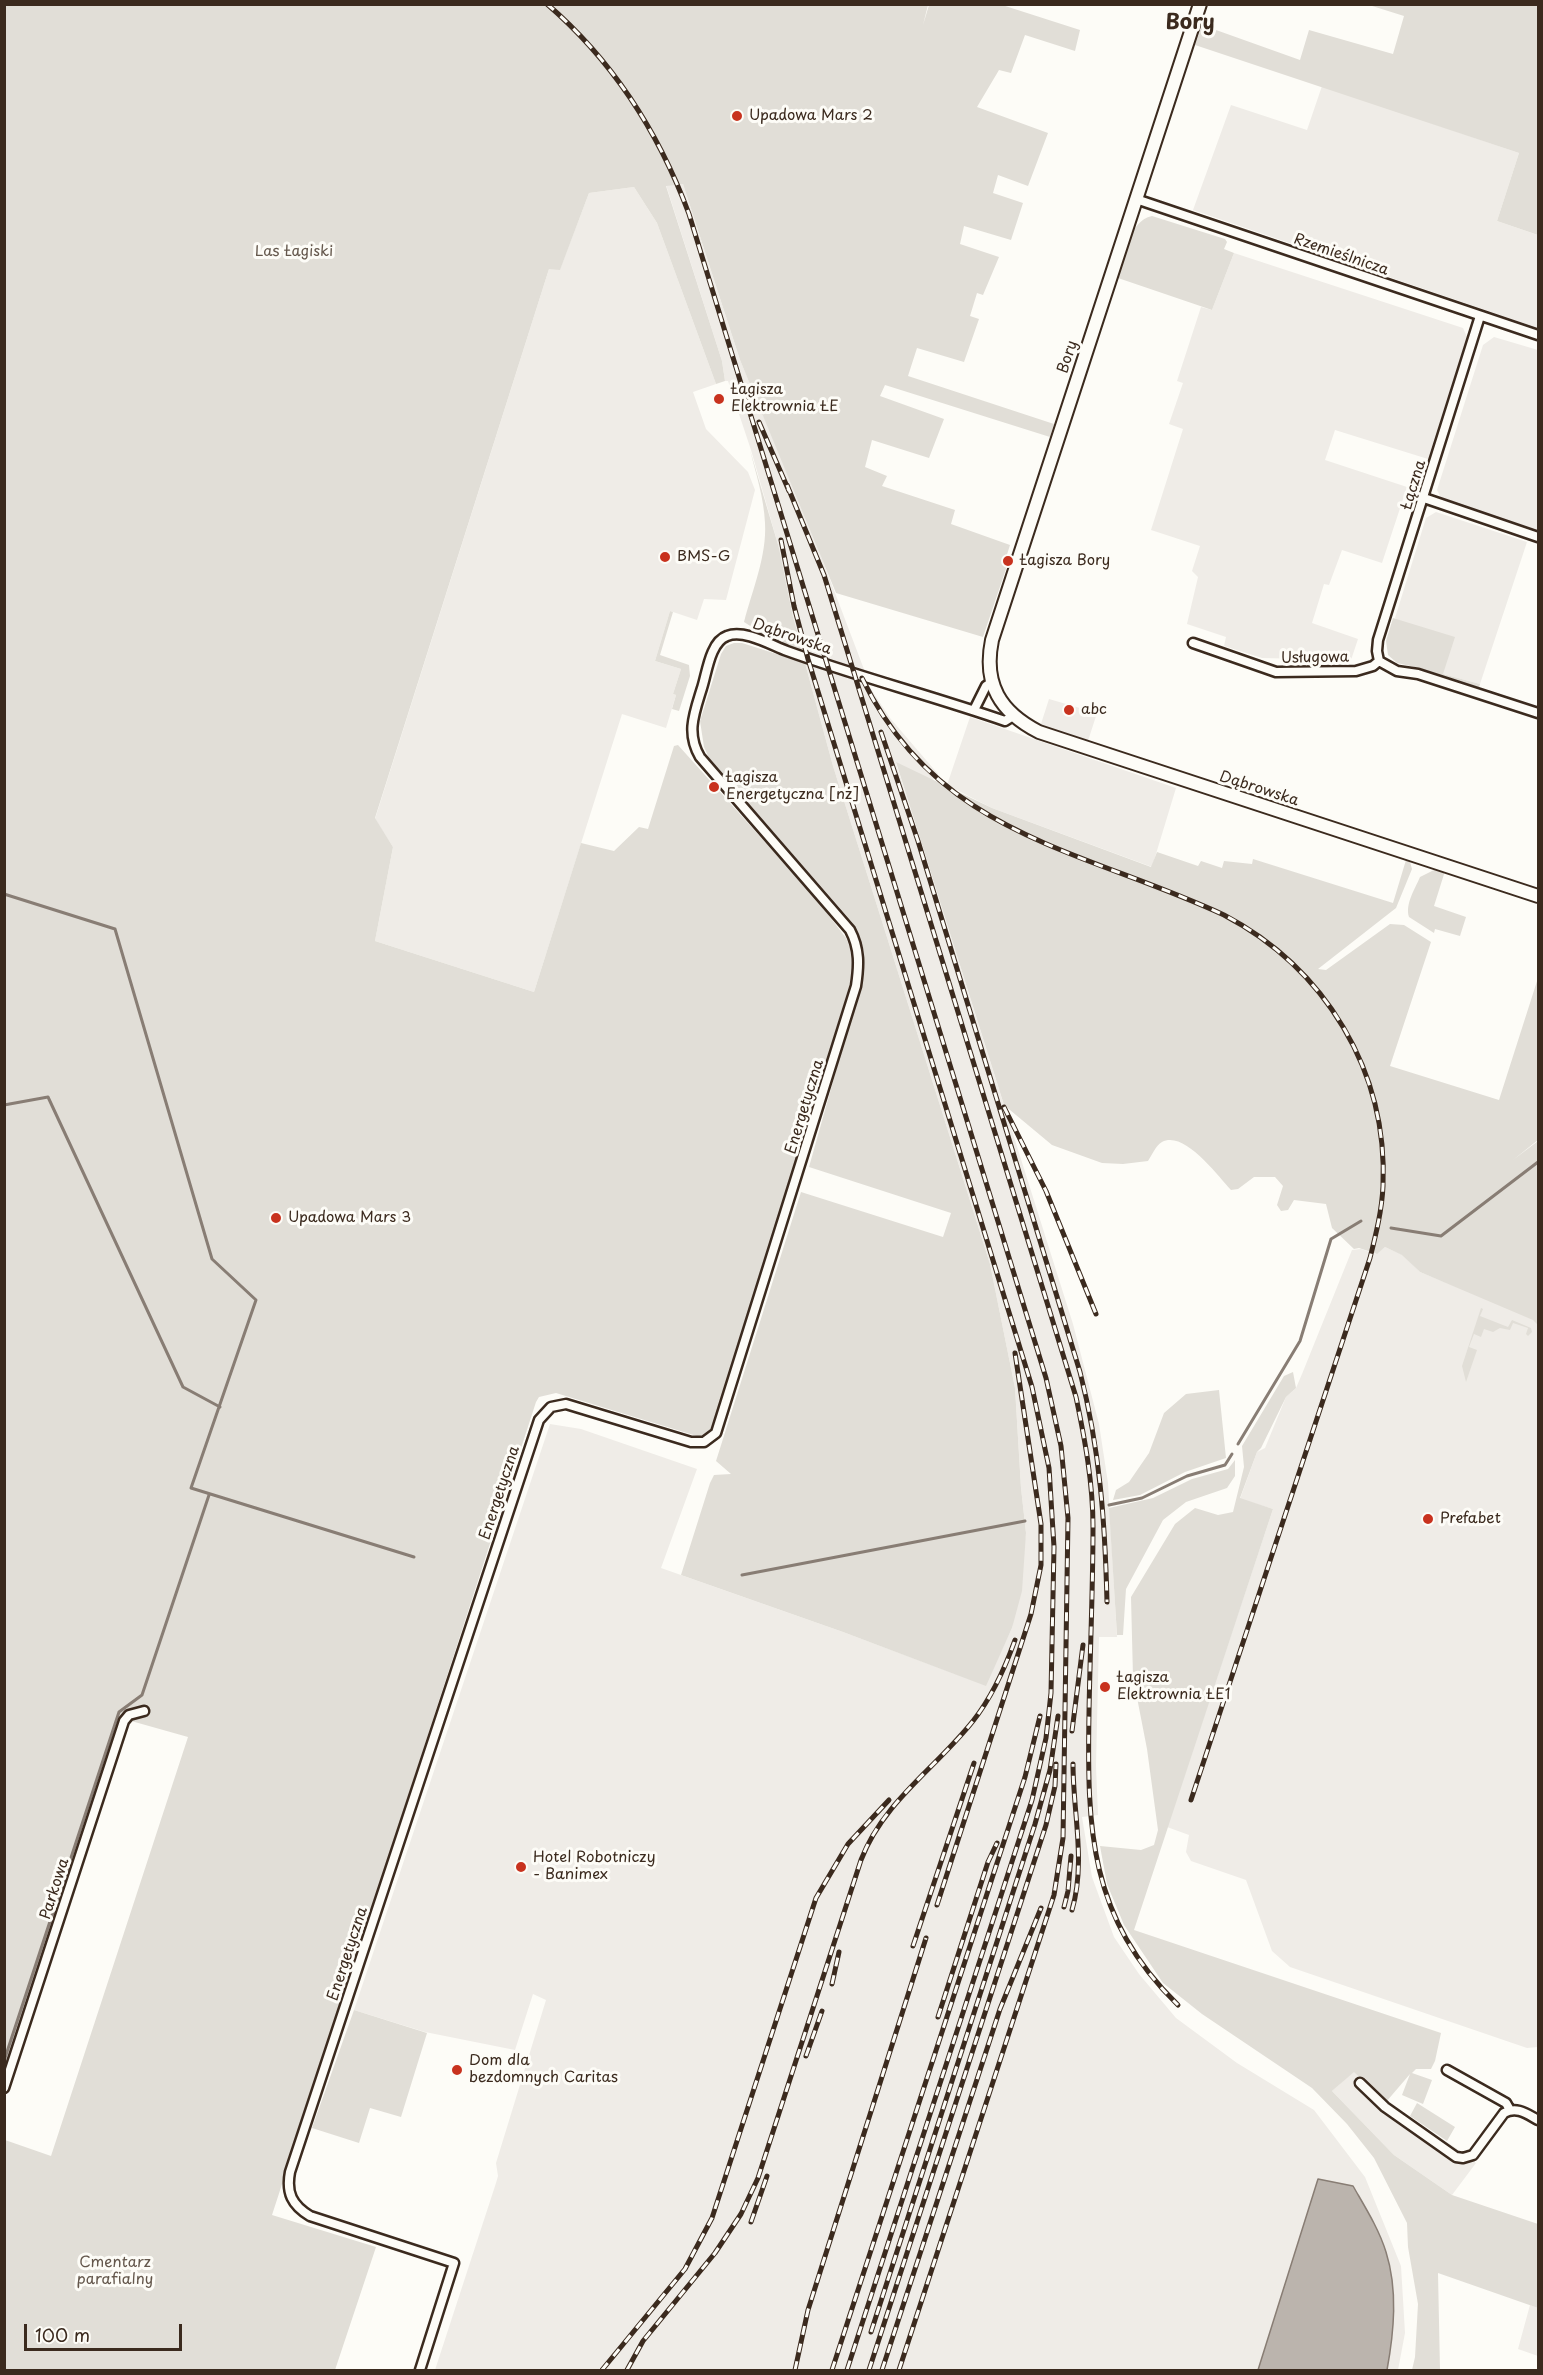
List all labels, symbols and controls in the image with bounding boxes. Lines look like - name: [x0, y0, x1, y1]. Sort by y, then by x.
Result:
- district label: Bory: [1165, 10, 1215, 36]
- place label: Upadowa Mars 2: [749, 107, 873, 125]
- marker: Upadowa Mars 2: [730, 109, 744, 123]
- street label: Rzemieślnicza: [1291, 230, 1391, 280]
- park label: Las Łagiski: [255, 243, 333, 261]
- street label: Bory: [1054, 338, 1082, 376]
- place label: Łagisza Elektrownia ŁE: [731, 381, 839, 416]
- marker: Łagisza Elektrownia ŁE: [712, 392, 726, 406]
- street label: Łączna: [1398, 458, 1430, 512]
- place label: BMS-G: [677, 548, 730, 566]
- marker: BMS-G: [658, 550, 672, 564]
- place label: Łagisza Bory: [1020, 552, 1110, 570]
- marker: Łagisza Bory: [1001, 554, 1015, 568]
- street label: Dąbrowska: [750, 615, 834, 659]
- street label: Usługowa: [1281, 648, 1349, 668]
- place label: abc: [1081, 701, 1107, 719]
- marker: abc: [1062, 703, 1076, 717]
- street label: Dąbrowska: [1217, 768, 1301, 810]
- place label: Łagisza Energetyczna [nż]: [726, 769, 859, 804]
- marker: Łagisza Energetyczna [nż]: [707, 780, 721, 794]
- street label: Energetyczna: [782, 1058, 828, 1156]
- place label: Upadowa Mars 3: [288, 1209, 411, 1227]
- marker: Upadowa Mars 3: [269, 1211, 283, 1225]
- street label: Energetyczna: [476, 1444, 524, 1542]
- place label: Prefabet: [1440, 1510, 1501, 1528]
- marker: Prefabet: [1421, 1512, 1435, 1526]
- place label: Łagisza Elektrownia ŁE1: [1117, 1669, 1230, 1704]
- marker: Łagisza Elektrownia ŁE1: [1098, 1680, 1112, 1694]
- place label: Hotel Robotniczy - Banimex: [533, 1849, 655, 1884]
- street label: Parkowa: [37, 1856, 73, 1922]
- marker: Hotel Robotniczy - Banimex: [514, 1860, 528, 1874]
- street label: Energetyczna: [324, 1905, 372, 2003]
- place label: Dom dla bezdomnych Caritas: [469, 2052, 618, 2087]
- marker: Dom dla bezdomnych Caritas: [450, 2063, 464, 2077]
- park label: Cmentarz parafialny: [77, 2254, 153, 2289]
- scale bar: [27, 2312, 184, 2350]
- text: 100 m: [35, 2321, 90, 2348]

